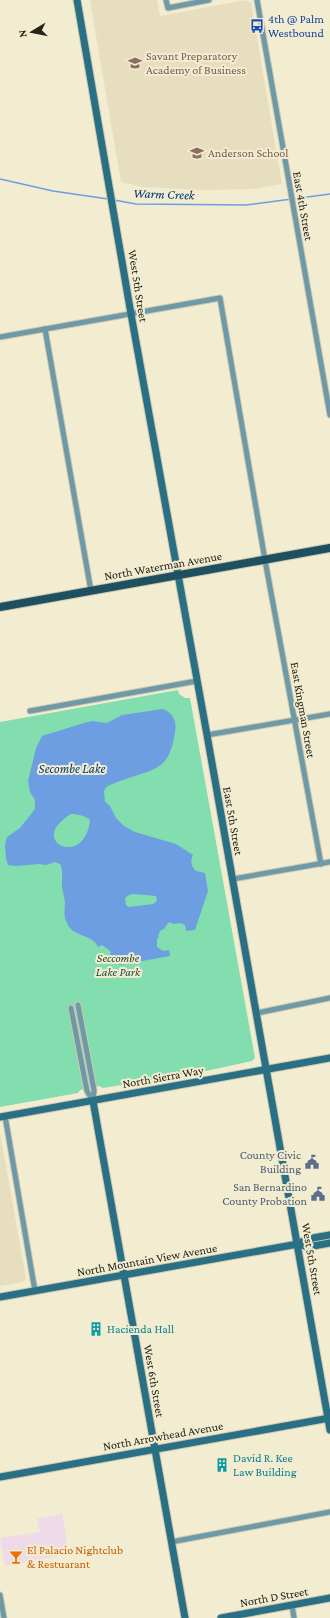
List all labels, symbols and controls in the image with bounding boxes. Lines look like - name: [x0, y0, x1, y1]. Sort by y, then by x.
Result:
- north arrow: [12, 12, 52, 52]
- place label: 4th @ Palm Westbound: [268, 12, 324, 40]
- bus stop icon: 4th @ Palm Westbound: [249, 18, 265, 34]
- text: N: [16, 29, 29, 38]
- place label: Savant Preparatory Academy of Business: [146, 49, 246, 77]
- school or university icon: Savant Preparatory Academy of Business: [127, 55, 143, 71]
- school or university icon: Anderson School: [189, 145, 205, 161]
- place label: Anderson School: [208, 146, 288, 160]
- street label: East 4th Street: [290, 170, 316, 243]
- water label: Warm Creek: [133, 185, 196, 203]
- street label: West 5th Street: [125, 249, 151, 324]
- street label: North Waterman Avenue: [103, 549, 223, 583]
- street label: East Kingman Street: [288, 661, 319, 760]
- water label: Secombe Lake: [39, 761, 106, 776]
- street label: East 5th Street: [220, 786, 246, 857]
- park label: Seccombe Lake Park: [96, 951, 141, 979]
- street label: North Sierra Way: [121, 1063, 205, 1091]
- place label: County Civic Building: [240, 1148, 301, 1176]
- public building icon: County Civic Building: [304, 1154, 320, 1170]
- place label: San Bernardino County Probation: [222, 1180, 308, 1208]
- public building icon: San Bernardino County Probation: [310, 1186, 326, 1202]
- street label: West 5th Street: [299, 1222, 325, 1297]
- street label: North Mountain View Avenue: [76, 1241, 218, 1279]
- building icon: Hacienda Hall: [88, 1321, 104, 1337]
- place label: Hacienda Hall: [107, 1322, 174, 1336]
- street label: West 6th Street: [141, 1344, 167, 1419]
- street label: North Arrowhead Avenue: [102, 1419, 224, 1453]
- place label: David R. Kee Law Building: [233, 1451, 297, 1479]
- building icon: David R. Kee Law Building: [214, 1457, 230, 1473]
- place label: El Palacio Nightclub & Restuarant: [27, 1543, 123, 1571]
- bar icon: El Palacio Nightclub & Restuarant: [8, 1549, 24, 1565]
- street label: North D Street: [239, 1584, 310, 1610]

